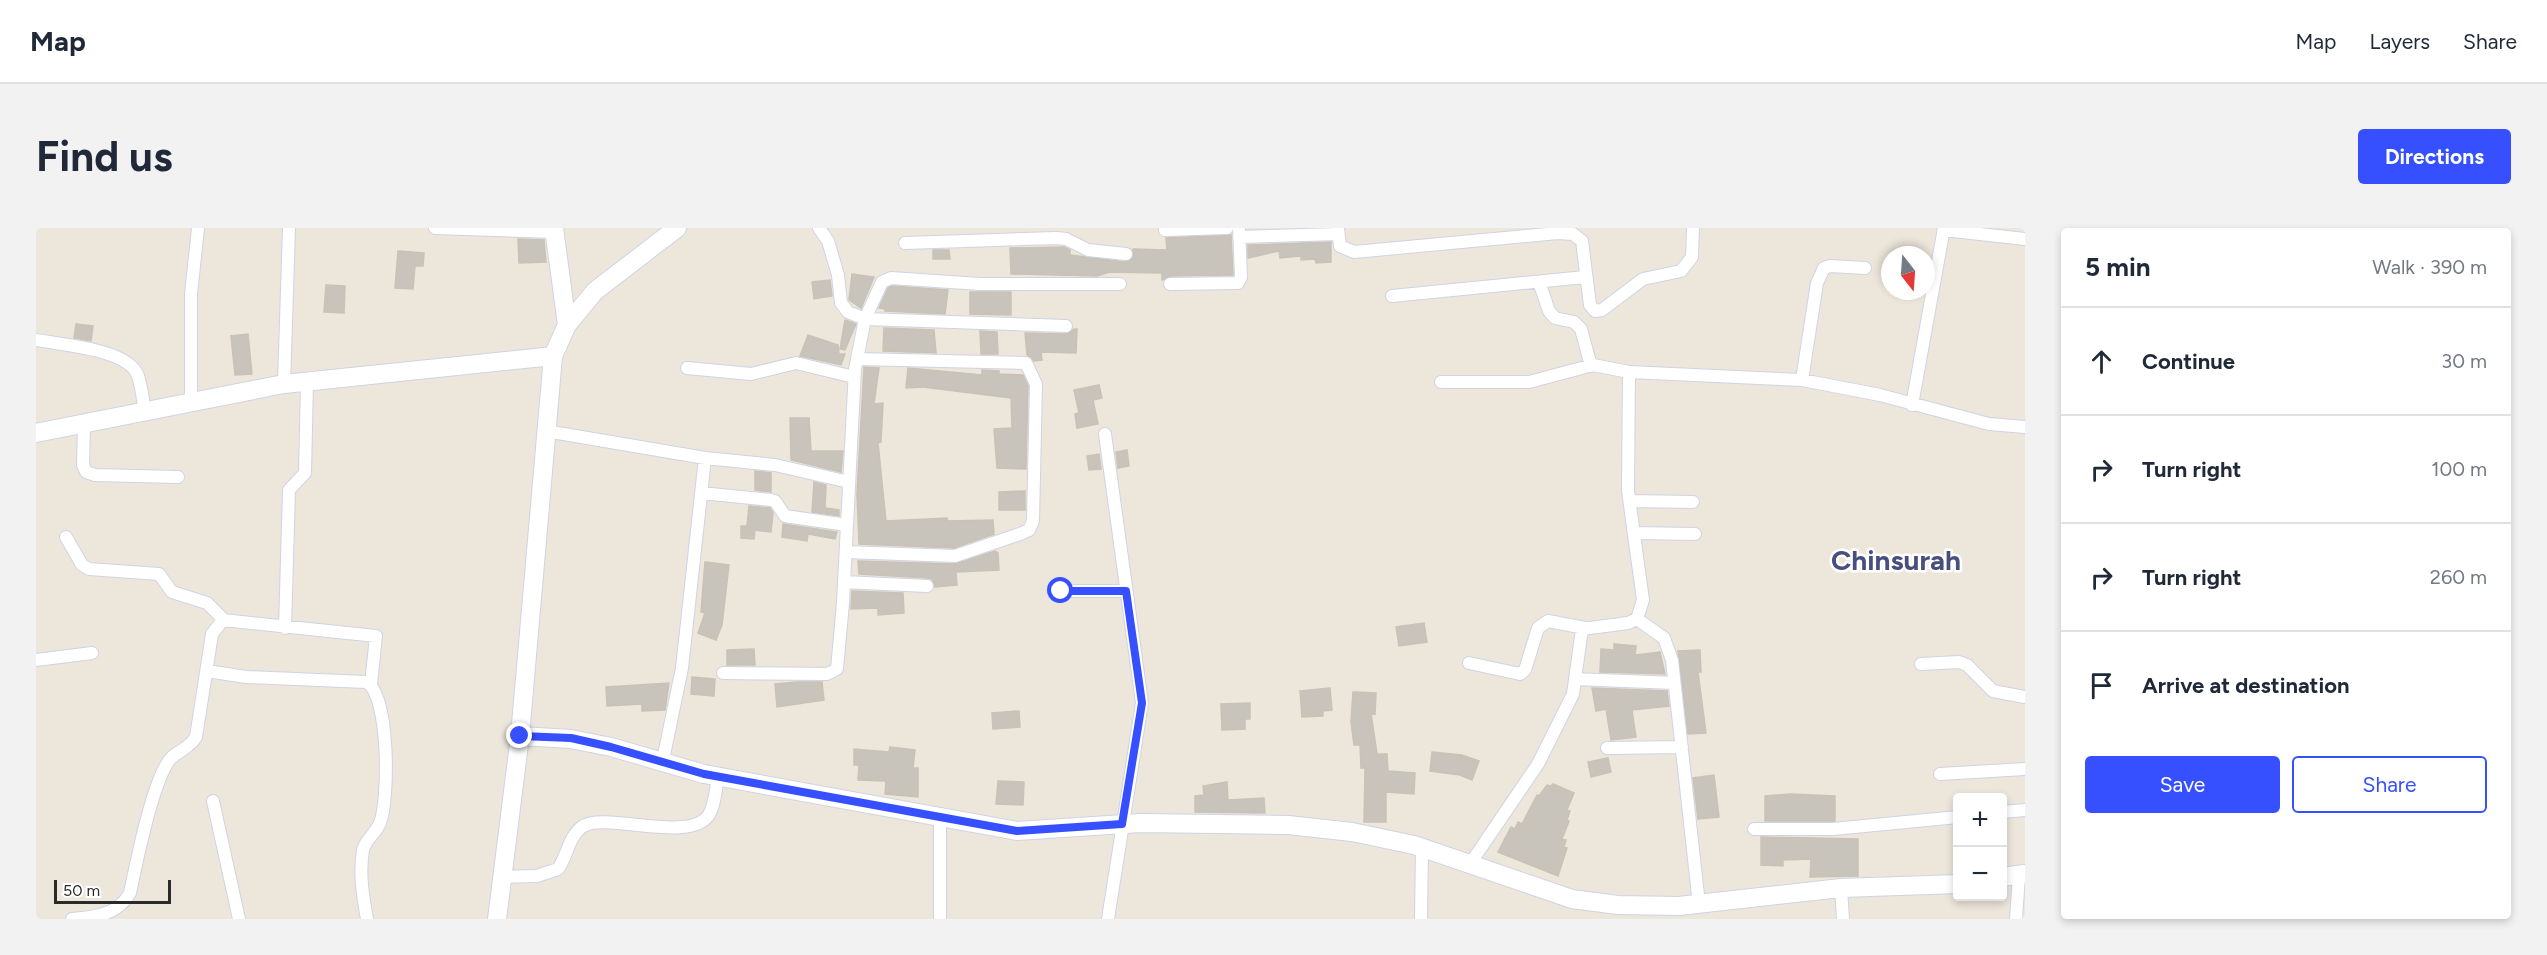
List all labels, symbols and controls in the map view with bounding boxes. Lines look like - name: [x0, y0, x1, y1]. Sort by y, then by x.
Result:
- text: Map: [30, 24, 86, 58]
- text: Map: [2296, 29, 2336, 54]
- text: Layers: [2369, 29, 2430, 54]
- text: Share: [2463, 29, 2517, 54]
- button: Directions: [2358, 129, 2511, 184]
- text: Find us: [36, 131, 173, 182]
- north arrow: [1881, 246, 1935, 300]
- text: 5 min: [2085, 251, 2151, 283]
- text: Walk · 390 m: [2372, 255, 2487, 279]
- icon: ahead: [2085, 345, 2118, 378]
- text: Continue: [2142, 348, 2235, 375]
- text: 30 m: [2441, 349, 2487, 373]
- icon: right: [2085, 453, 2118, 486]
- text: Turn right: [2142, 456, 2241, 483]
- text: 100 m: [2431, 457, 2487, 481]
- district label: Chinsurah: [1831, 543, 1961, 577]
- icon: right: [2085, 561, 2118, 594]
- text: Turn right: [2142, 564, 2241, 591]
- text: 260 m: [2430, 565, 2487, 589]
- route start: [1047, 577, 1073, 603]
- icon: arrive: [2085, 669, 2118, 702]
- text: Arrive at destination: [2142, 672, 2350, 699]
- route end: [506, 722, 532, 748]
- button: Save: [2085, 756, 2280, 813]
- button: Share: [2292, 756, 2487, 813]
- map controls: [1953, 793, 2007, 901]
- button: +: [1953, 793, 2007, 847]
- button: −: [1953, 847, 2007, 901]
- scale bar: [54, 877, 171, 904]
- text: 50 m: [63, 881, 100, 900]

